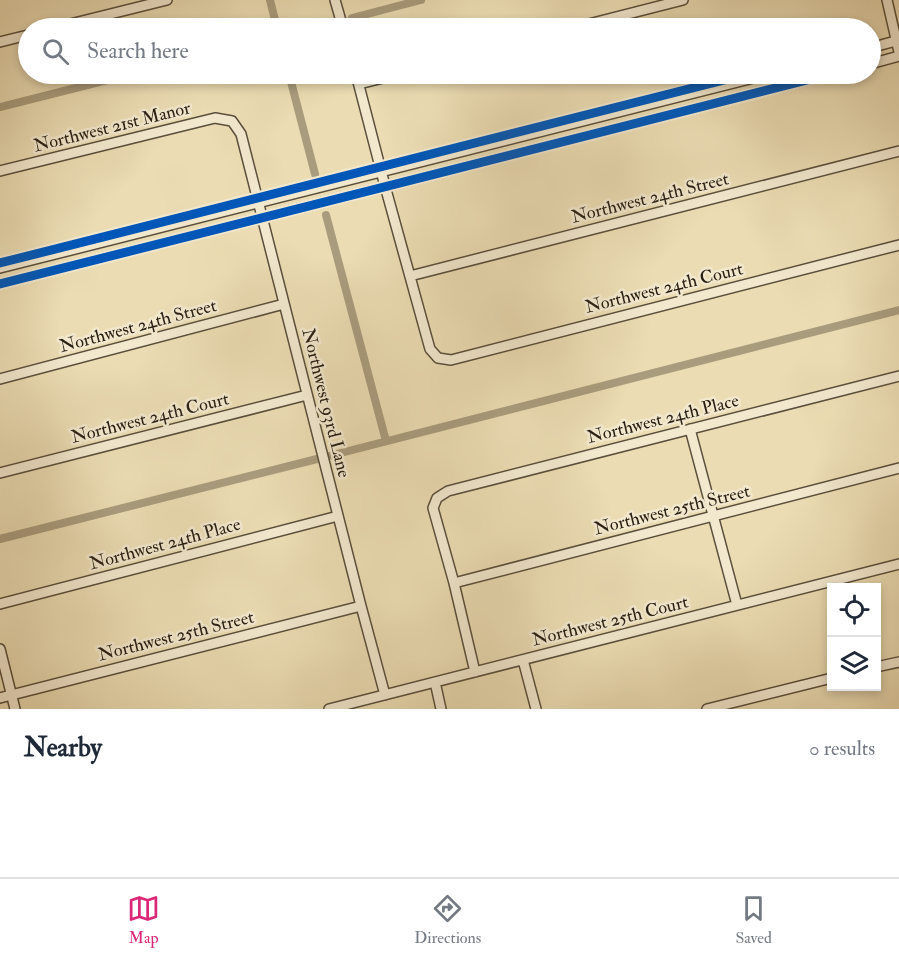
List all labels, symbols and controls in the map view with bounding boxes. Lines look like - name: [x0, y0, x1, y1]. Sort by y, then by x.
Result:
- search box: [18, 18, 881, 84]
- icon: search: [39, 35, 72, 68]
- text: Search here: [87, 37, 189, 65]
- street label: Northwest 21st Manor: [31, 96, 193, 158]
- street label: Northwest 24th Street: [569, 167, 731, 229]
- street label: Northwest 24th Court: [583, 257, 746, 319]
- street label: Northwest 24th Street: [57, 294, 219, 358]
- street label: Northwest 93rd Lane: [296, 326, 356, 480]
- street label: Northwest 24th Court: [69, 387, 232, 449]
- street label: Northwest 24th Place: [585, 389, 742, 449]
- street label: Northwest 25th Street: [592, 479, 752, 540]
- street label: Northwest 24th Place: [87, 513, 244, 575]
- map controls: [827, 583, 881, 691]
- button: locate: [827, 583, 881, 637]
- street label: Northwest 25th Court: [530, 590, 691, 652]
- street label: Northwest 25th Street: [96, 605, 256, 666]
- button: layers: [827, 637, 881, 691]
- text: Nearby: [24, 732, 102, 764]
- text: 0 results: [809, 736, 875, 761]
- tab: Map: [127, 892, 160, 948]
- tab: Directions: [414, 892, 481, 948]
- tab: Saved: [735, 892, 772, 948]

